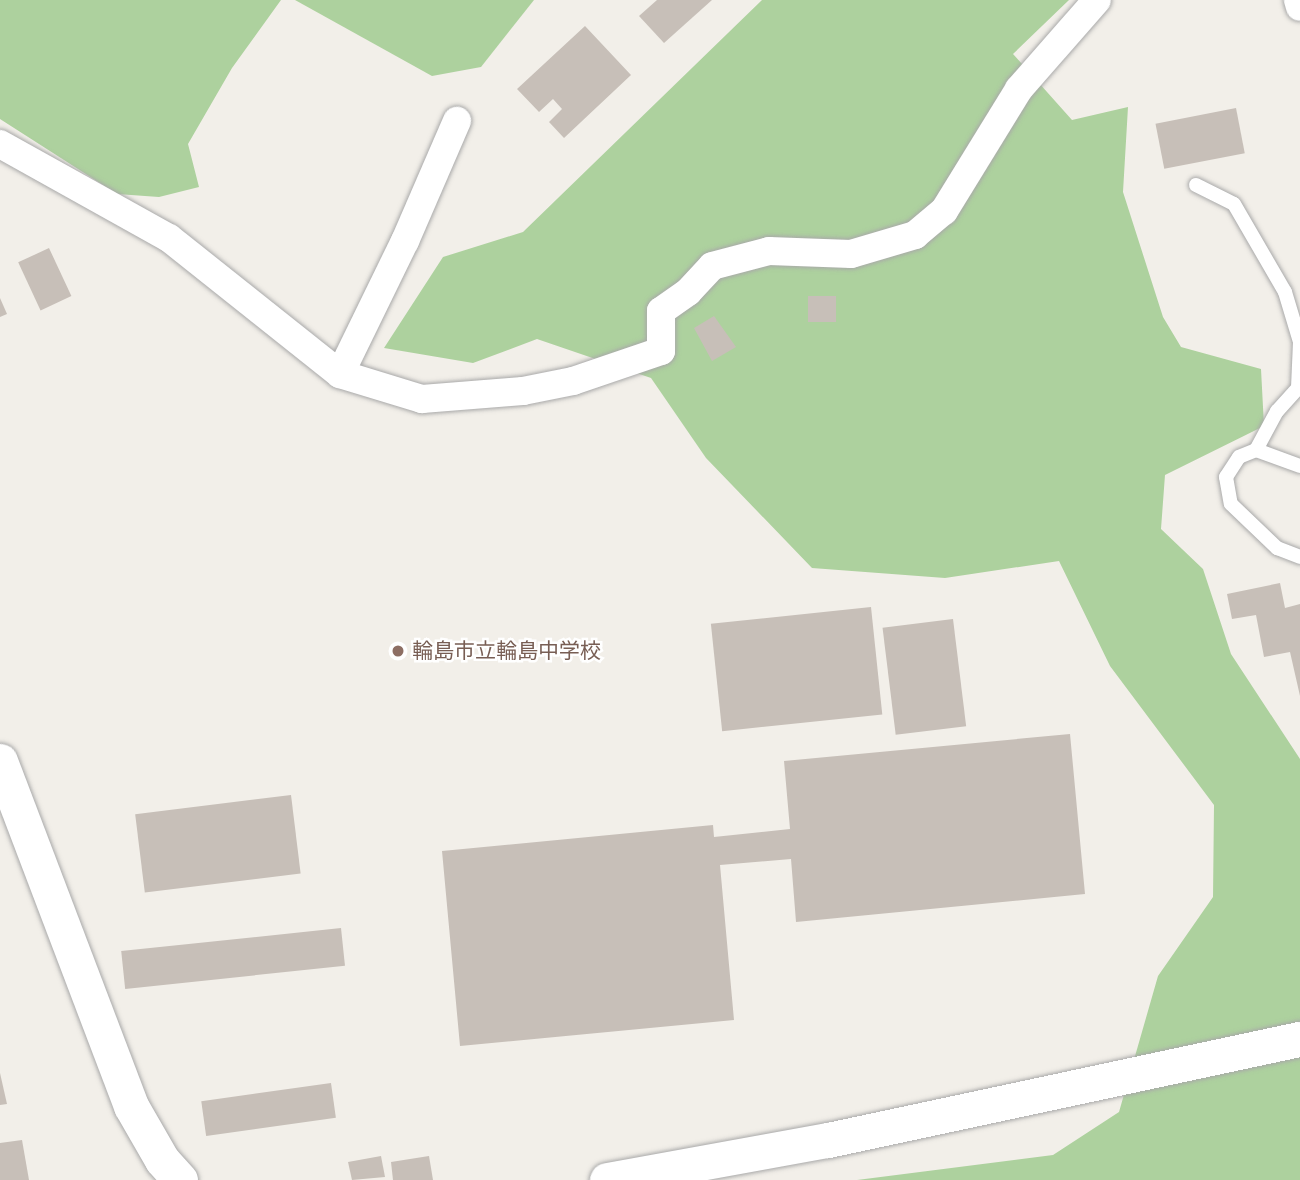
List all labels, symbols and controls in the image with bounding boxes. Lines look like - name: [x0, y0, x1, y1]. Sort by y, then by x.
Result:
- place label: 輪島市立輪島中学校: [412, 638, 601, 664]
- marker: 輪島市立輪島中学校: [390, 643, 406, 659]

